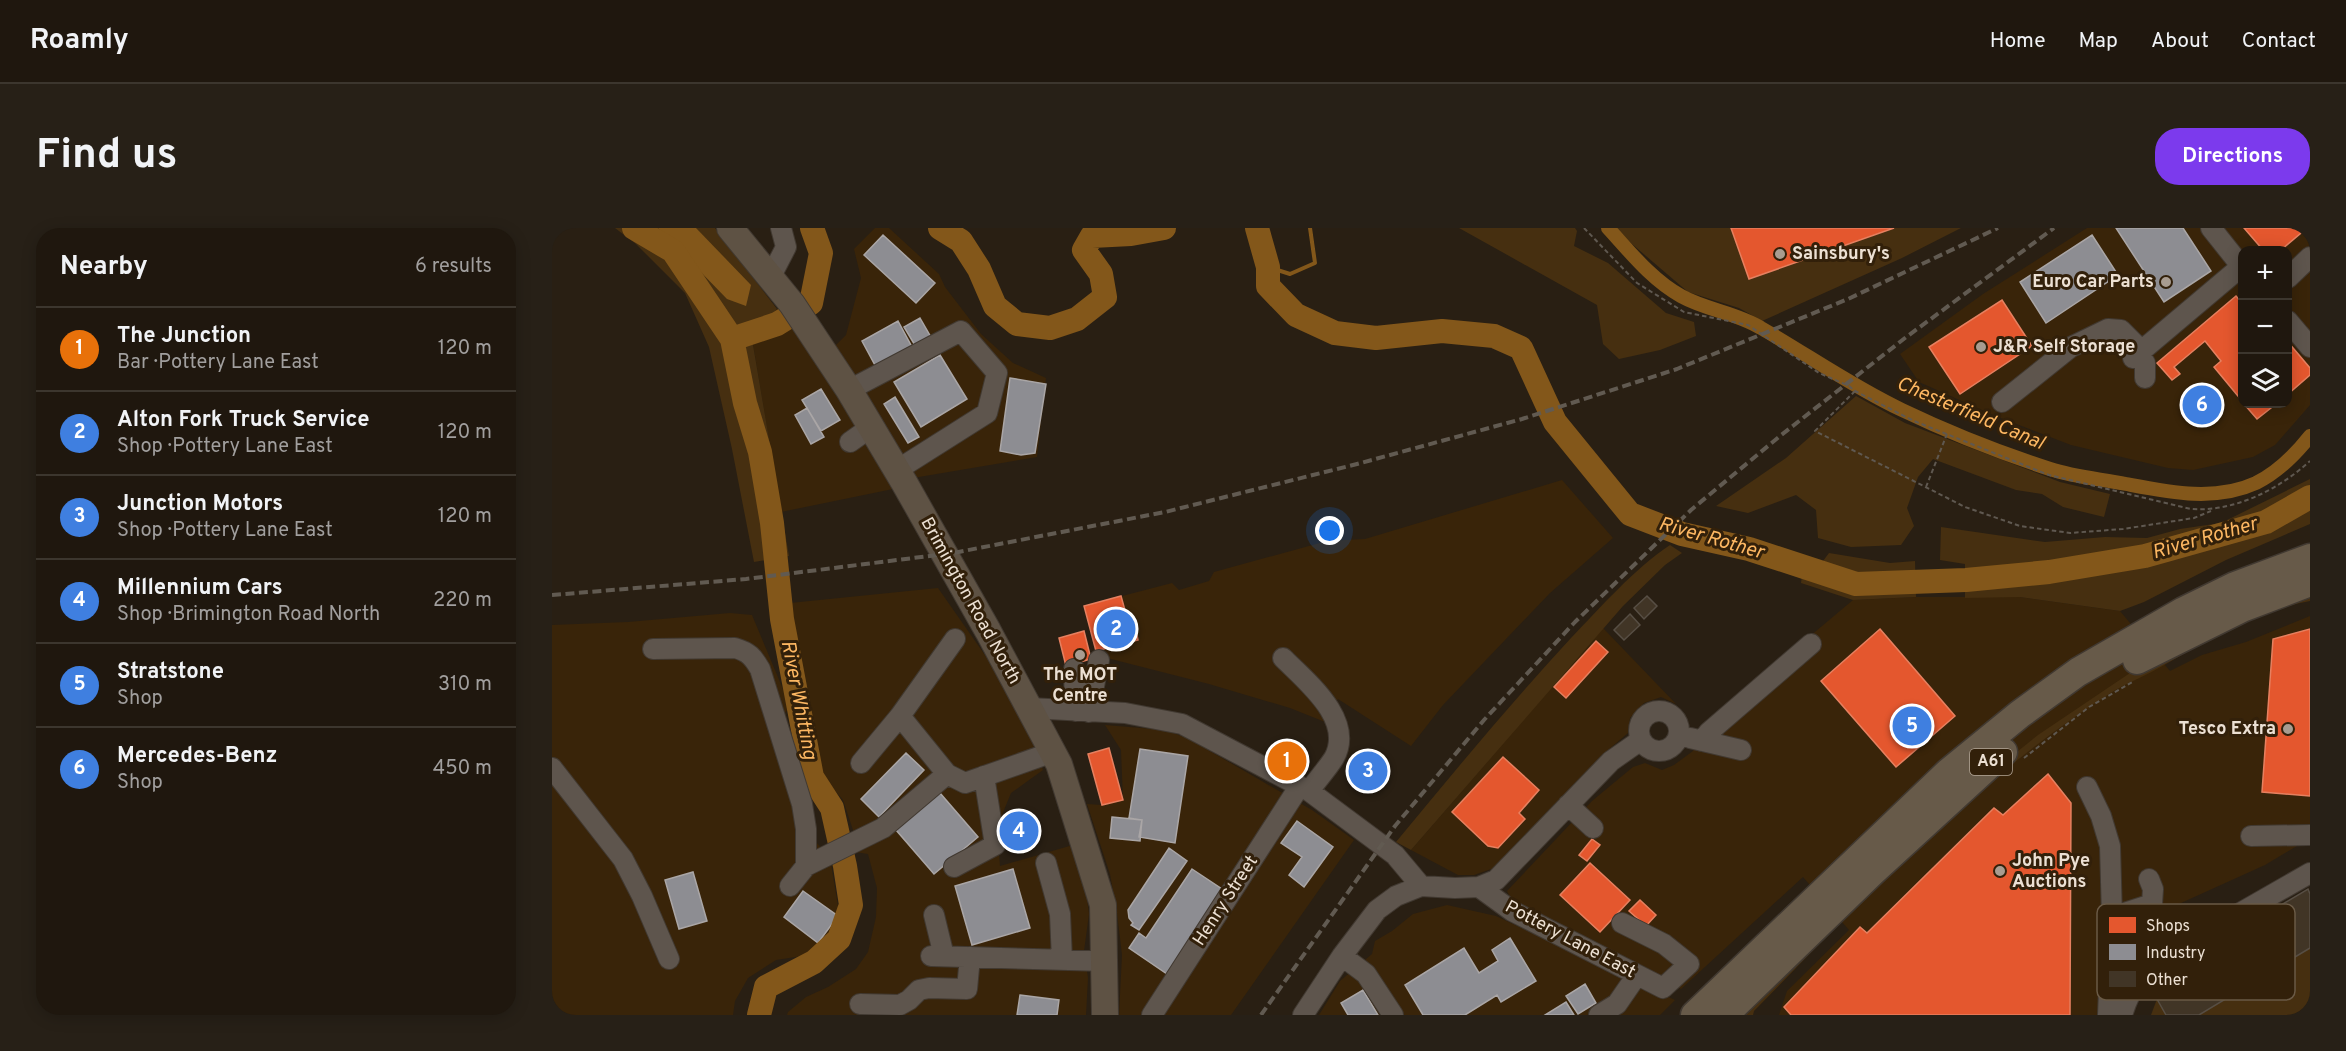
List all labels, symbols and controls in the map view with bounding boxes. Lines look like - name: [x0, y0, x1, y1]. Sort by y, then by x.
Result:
- text: Roamly: [30, 23, 129, 59]
- text: Home: [1990, 28, 2046, 55]
- text: Map: [2079, 28, 2118, 55]
- text: About: [2151, 28, 2209, 55]
- text: Contact: [2242, 28, 2316, 55]
- button: Directions: [2155, 128, 2310, 185]
- text: Find us: [36, 130, 177, 183]
- place label: Sainsbury's: [1792, 243, 1890, 266]
- map controls: [2238, 246, 2292, 408]
- button: +: [2238, 246, 2292, 300]
- marker: Sainsbury's: [1773, 247, 1787, 261]
- text: Nearby: [60, 251, 148, 284]
- text: 6 results: [415, 254, 492, 280]
- place label: Euro Car Parts: [2032, 271, 2154, 294]
- marker: Euro Car Parts: [2159, 275, 2173, 289]
- button: −: [2238, 300, 2292, 354]
- text: The Junction: [117, 323, 251, 350]
- text: 1: [76, 336, 84, 362]
- text: 120 m: [438, 336, 492, 362]
- place label: J&R Self Storage: [1993, 336, 2135, 359]
- marker: J&R Self Storage: [1974, 340, 1988, 354]
- text: Bar · Pottery Lane East: [117, 350, 319, 376]
- button: layers: [2238, 354, 2292, 408]
- water label: Chesterfield Canal: [1892, 371, 2049, 457]
- pin: 6: [2182, 382, 2222, 428]
- text: Alton Fork Truck Service: [117, 407, 370, 434]
- text: 2: [73, 420, 86, 446]
- text: 120 m: [438, 420, 492, 446]
- text: Shop · Pottery Lane East: [117, 434, 333, 460]
- text: Junction Motors: [117, 491, 283, 518]
- text: 3: [74, 504, 86, 530]
- text: 120 m: [438, 504, 492, 530]
- water label: River Rother: [2149, 511, 2262, 566]
- water label: River Rother: [1655, 512, 1768, 567]
- street label: Brimington Road North: [915, 514, 1025, 688]
- your location: [1315, 516, 1344, 545]
- text: Shop · Pottery Lane East: [117, 518, 333, 544]
- text: Millennium Cars: [117, 575, 283, 602]
- text: 4: [73, 588, 86, 614]
- text: 220 m: [433, 588, 492, 614]
- text: Shop · Brimington Road North: [117, 602, 380, 628]
- pin: 2: [1096, 606, 1136, 652]
- water label: River Whitting: [774, 638, 823, 763]
- marker: The MOT Centre: [1073, 648, 1087, 662]
- text: Stratstone: [117, 659, 224, 686]
- place label: The MOT Centre: [1043, 664, 1117, 708]
- text: 5: [73, 672, 86, 698]
- text: 310 m: [438, 672, 492, 698]
- text: Shop: [117, 686, 163, 712]
- pin: 5: [1892, 704, 1932, 748]
- place label: Tesco Extra: [2179, 718, 2276, 741]
- marker: Tesco Extra: [2281, 722, 2295, 736]
- pin: 1: [1268, 738, 1306, 784]
- text: Mercedes-Benz: [117, 743, 277, 770]
- pin: 3: [1348, 748, 1388, 794]
- road number: A61: [1970, 749, 2012, 775]
- text: 6: [73, 756, 86, 782]
- text: 450 m: [433, 756, 492, 782]
- text: Shop: [117, 770, 163, 796]
- pin: 4: [1000, 808, 1038, 854]
- place label: John Pye Auctions: [2012, 850, 2090, 894]
- street label: Henry Street: [1188, 851, 1264, 951]
- marker: John Pye Auctions: [1993, 864, 2007, 878]
- street label: Pottery Lane East: [1501, 896, 1639, 984]
- legend: [2097, 904, 2295, 1000]
- text: Shops: [2146, 917, 2190, 937]
- text: Industry: [2146, 944, 2205, 964]
- text: Other: [2146, 971, 2188, 991]

